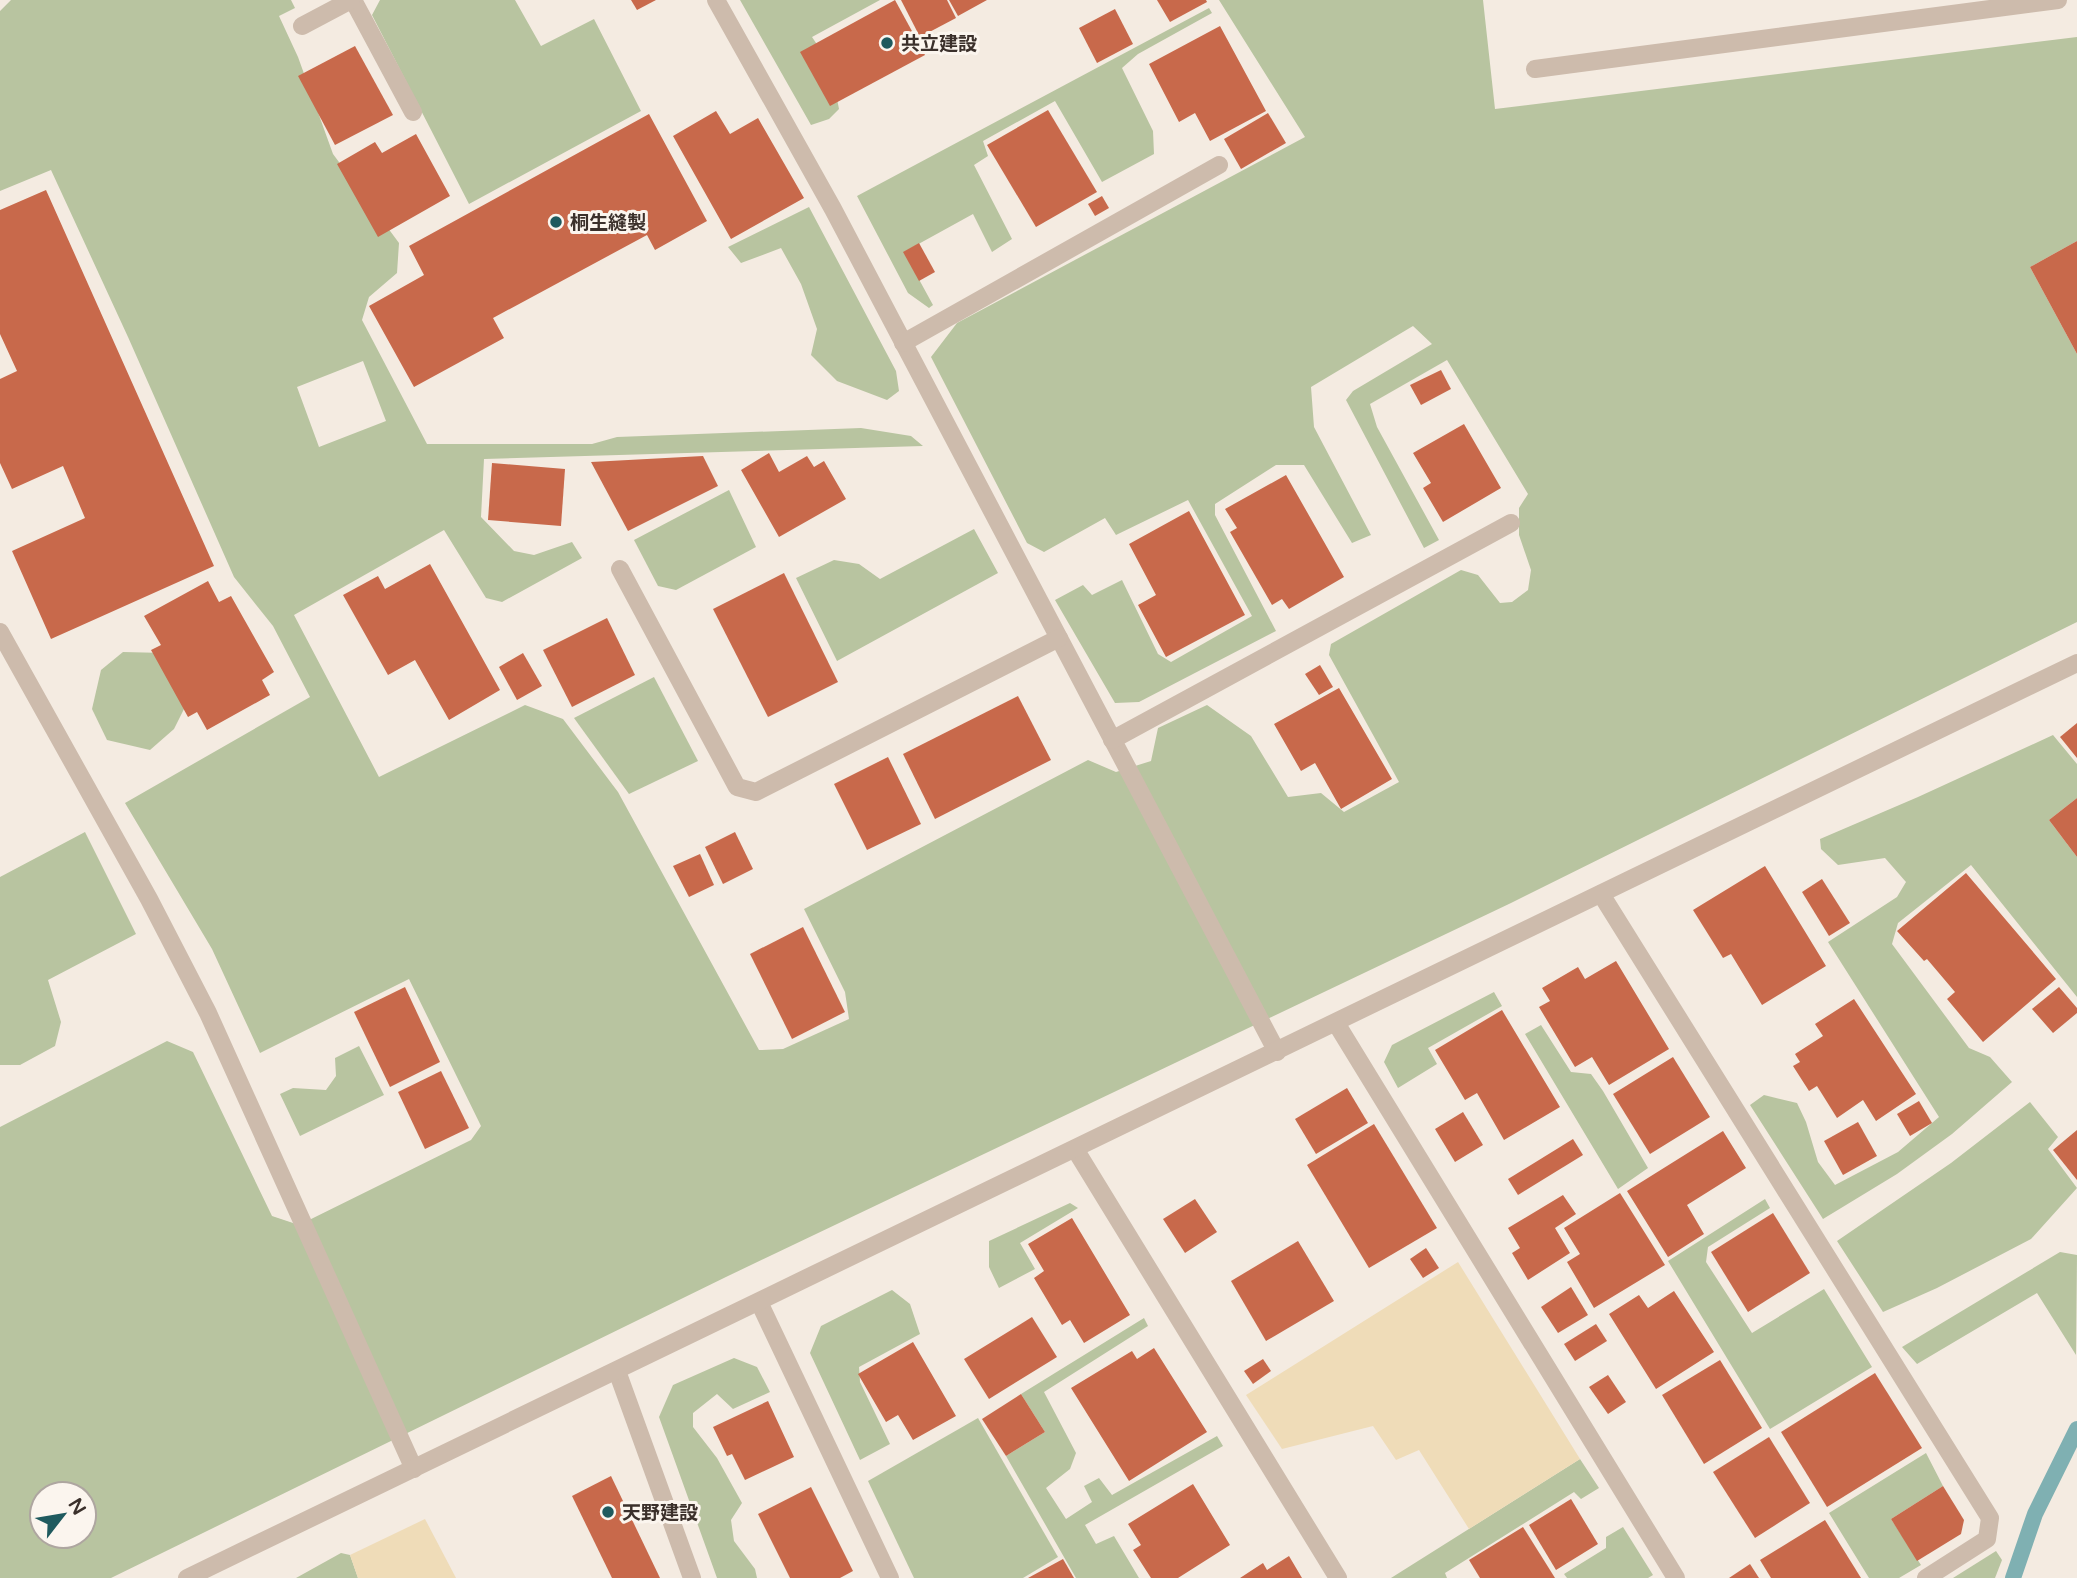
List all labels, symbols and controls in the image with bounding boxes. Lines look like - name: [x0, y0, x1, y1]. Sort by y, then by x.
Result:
- place label: 共立建設: [901, 33, 977, 55]
- marker: 共立建設: [879, 35, 895, 51]
- place label: 桐生縫製: [570, 212, 646, 234]
- marker: 桐生縫製: [548, 214, 564, 230]
- north arrow: [28, 1480, 98, 1550]
- text: N: [63, 1495, 90, 1519]
- place label: 天野建設: [622, 1502, 698, 1524]
- marker: 天野建設: [600, 1504, 616, 1520]

